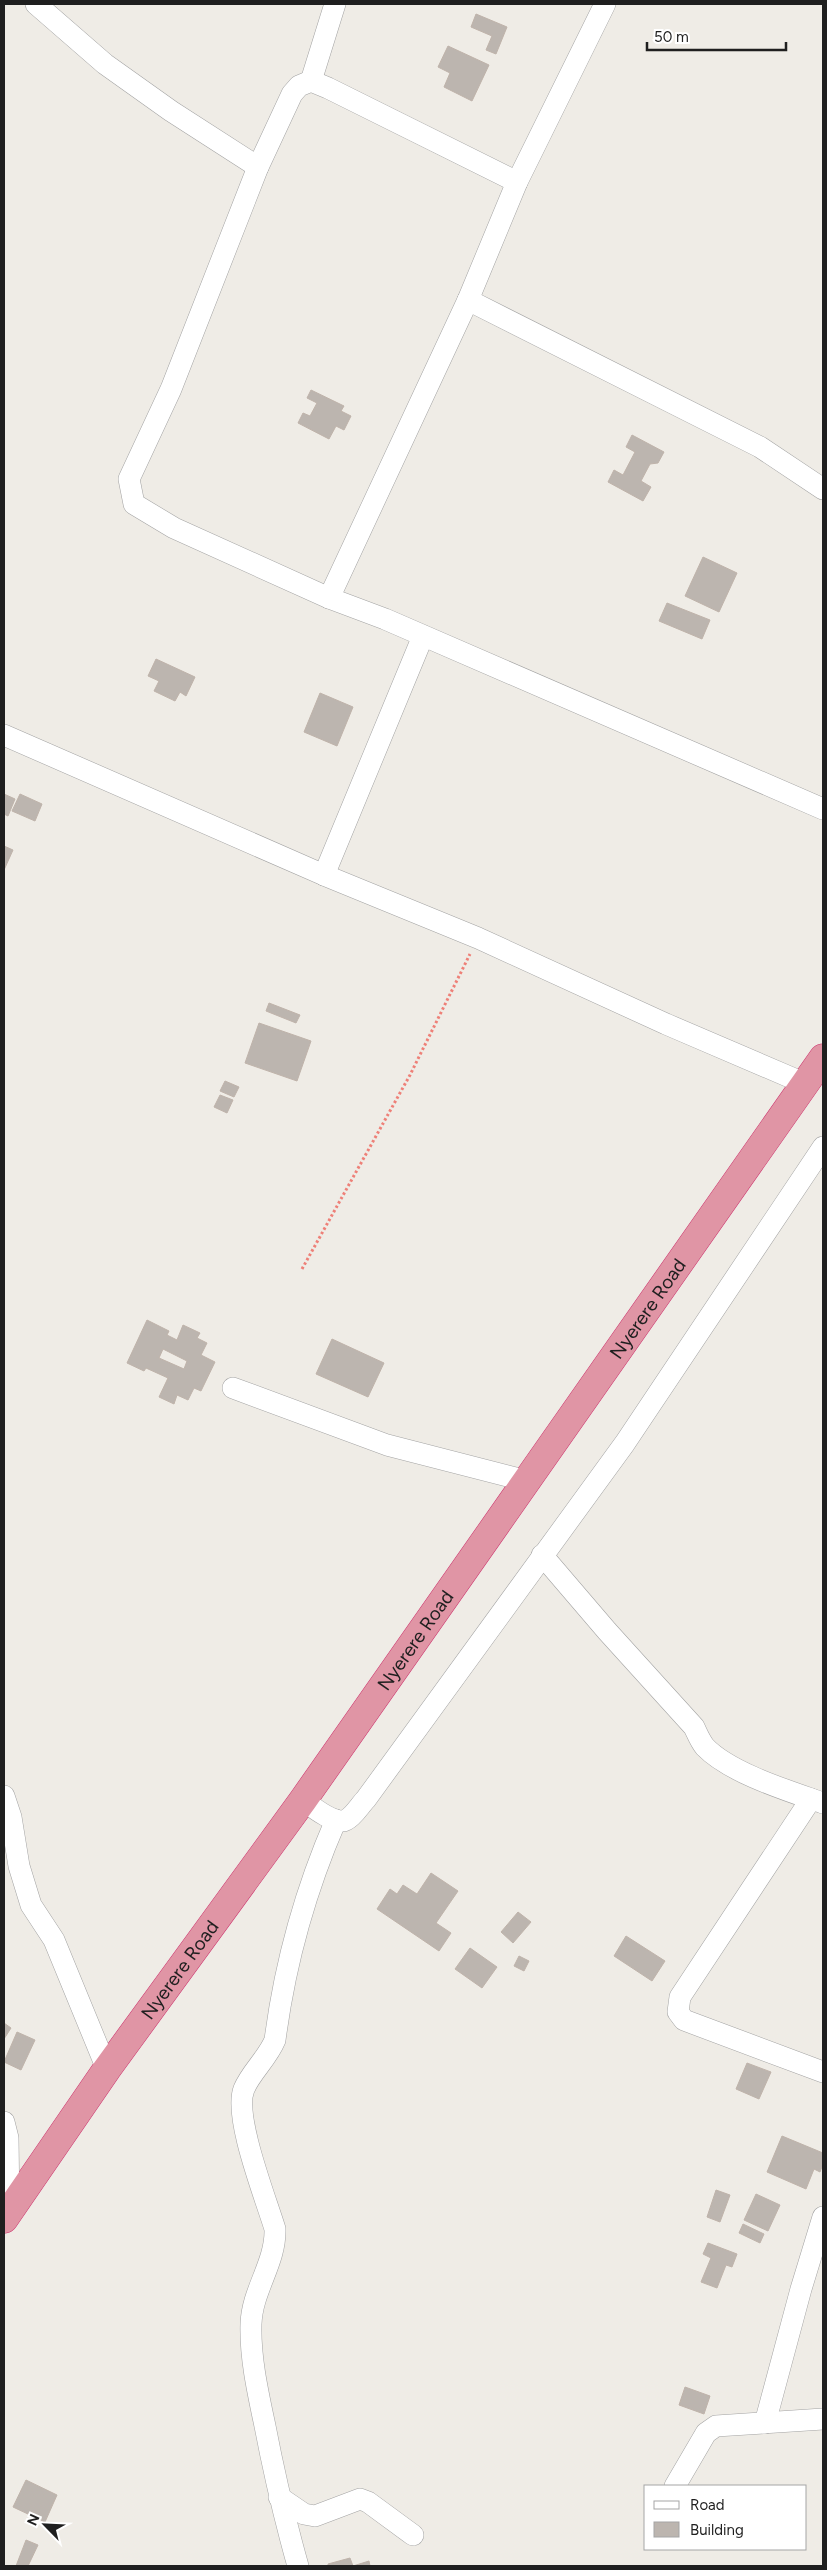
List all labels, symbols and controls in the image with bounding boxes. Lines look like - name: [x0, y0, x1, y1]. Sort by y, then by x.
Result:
- scale bar: [647, 20, 786, 52]
- text: 50 m: [654, 28, 689, 46]
- street label: Nyerere Road: [604, 1254, 690, 1363]
- street label: Nyerere Road: [372, 1586, 458, 1695]
- street label: Nyerere Road: [136, 1916, 223, 2024]
- legend: [644, 2485, 807, 2550]
- text: Road: [690, 2496, 725, 2514]
- north arrow: [20, 2500, 70, 2550]
- text: N: [24, 2512, 44, 2528]
- text: Building: [690, 2521, 744, 2539]

